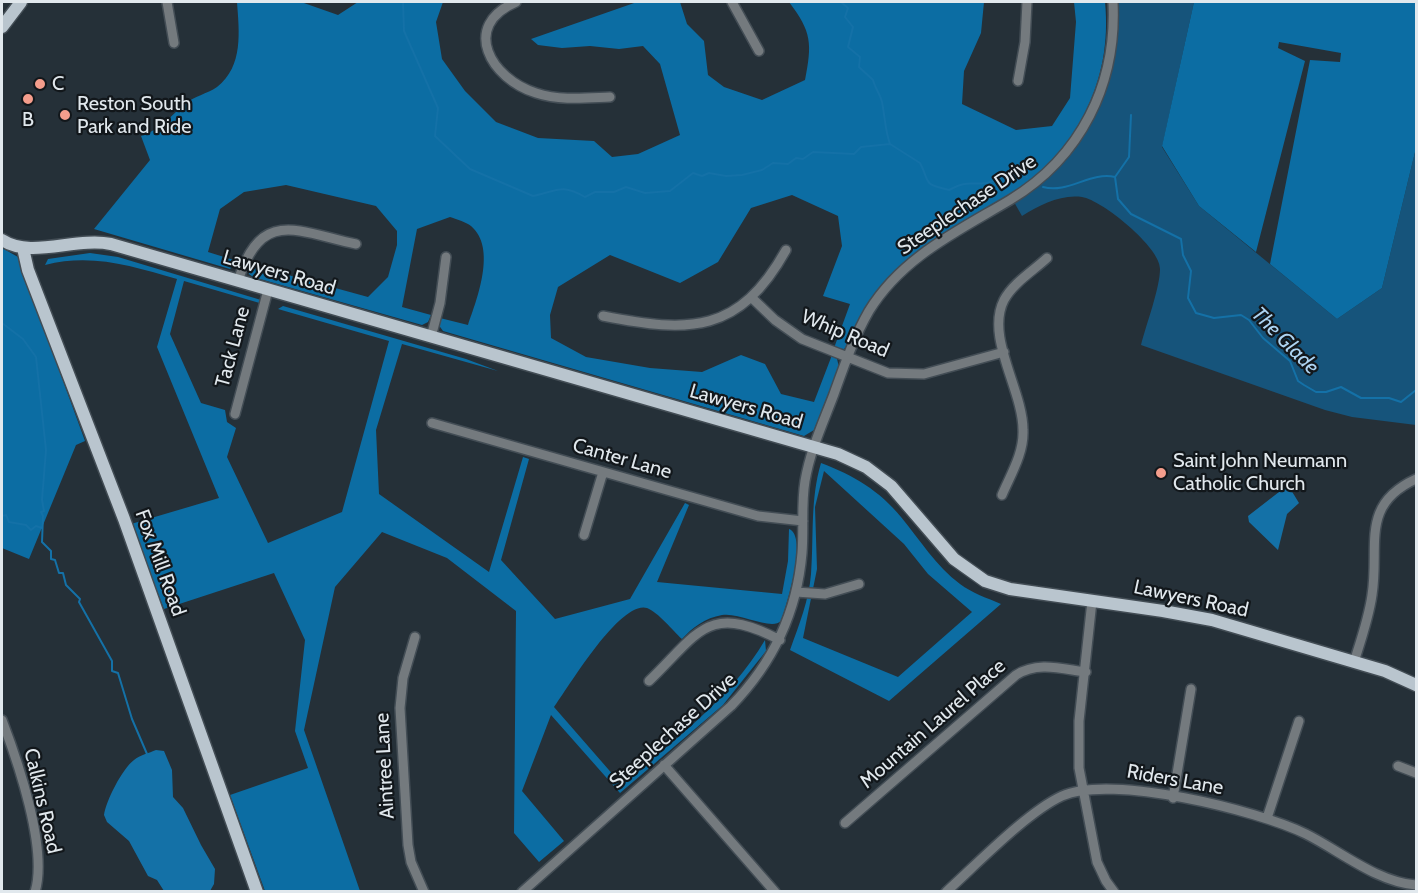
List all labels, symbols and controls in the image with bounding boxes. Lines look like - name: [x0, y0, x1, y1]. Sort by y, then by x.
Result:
- place label: C: [52, 72, 64, 96]
- marker: C: [33, 77, 47, 91]
- marker: B: [21, 92, 35, 106]
- place label: Reston South Park and Ride: [77, 92, 191, 139]
- place label: B: [22, 108, 34, 132]
- marker: Reston South Park and Ride: [58, 108, 72, 122]
- street label: Steeplechase Drive: [893, 150, 1041, 260]
- street label: Lawyers Road: [220, 245, 338, 301]
- water label: The Glade: [1246, 302, 1324, 380]
- street label: Tack Lane: [211, 304, 255, 390]
- street label: Whip Road: [797, 305, 893, 363]
- street label: Lawyers Road: [687, 379, 805, 435]
- street label: Canter Lane: [570, 433, 674, 485]
- place label: Saint John Neumann Catholic Church: [1173, 449, 1347, 496]
- marker: Saint John Neumann Catholic Church: [1154, 466, 1168, 480]
- street label: Fox Mill Road: [130, 506, 190, 620]
- street label: Lawyers Road: [1132, 575, 1250, 623]
- street label: Mountain Laurel Place: [855, 654, 1011, 794]
- street label: Steeplechase Drive: [605, 668, 741, 794]
- street label: Aintree Lane: [370, 712, 400, 820]
- street label: Calkins Road: [18, 746, 66, 856]
- street label: Riders Lane: [1125, 760, 1225, 800]

